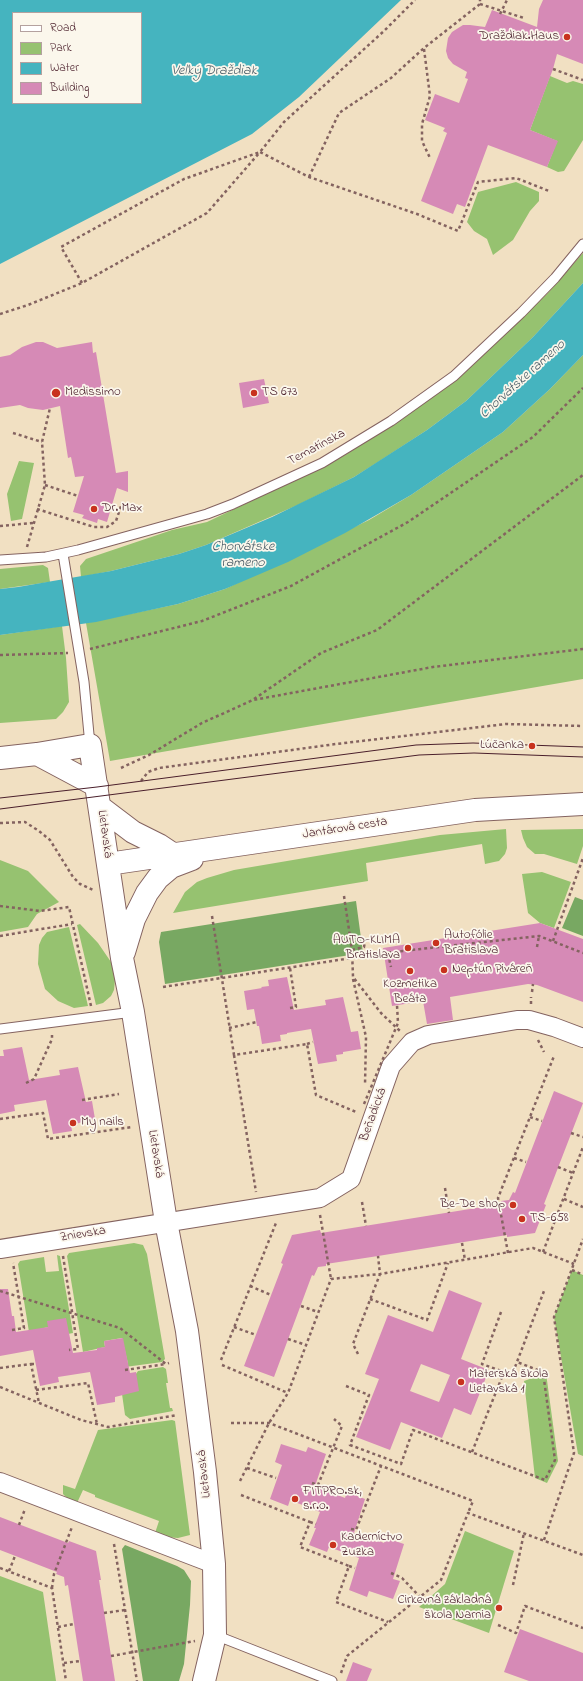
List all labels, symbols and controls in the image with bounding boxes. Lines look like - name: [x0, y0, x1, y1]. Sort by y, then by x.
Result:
- legend: [12, 12, 142, 104]
- text: Road: [50, 19, 76, 37]
- place label: Draždiak.Haus: [479, 29, 559, 45]
- marker: Draždiak.Haus: [562, 32, 572, 42]
- text: Park: [50, 39, 72, 57]
- text: Water: [50, 59, 79, 77]
- water label: Veľký Draždiak: [171, 64, 257, 80]
- text: Building: [50, 79, 89, 97]
- water label: Chorvátske rameno: [477, 337, 569, 423]
- place label: Medissimo: [65, 385, 121, 401]
- place label: TS 673: [262, 385, 297, 401]
- marker: Medissimo: [50, 387, 62, 399]
- marker: TS 673: [249, 388, 259, 398]
- street label: Tematínska: [286, 426, 348, 470]
- place label: Dr. Max: [102, 501, 142, 517]
- marker: Dr. Max: [89, 504, 99, 514]
- water label: Chorvátske rameno: [212, 540, 274, 572]
- place label: Lúčanka: [480, 738, 524, 754]
- marker: Lúčanka: [527, 741, 537, 751]
- street label: Lietavská: [93, 809, 115, 859]
- street label: Jantárová cesta: [301, 815, 389, 843]
- place label: Autofólie Bratislava: [444, 928, 498, 959]
- place label: AUTO-KLIMA Bratislava: [333, 933, 400, 964]
- marker: Autofólie Bratislava: [431, 938, 441, 948]
- marker: AUTO-KLIMA Bratislava: [403, 943, 413, 953]
- place label: Neptún Piváreň: [452, 962, 532, 978]
- marker: Neptún Piváreň: [439, 965, 449, 975]
- marker: Kozmetika Beáta: [405, 966, 415, 976]
- place label: Kozmetika Beáta: [383, 977, 437, 1008]
- street label: Beňadická: [357, 1086, 391, 1144]
- place label: My nails: [81, 1115, 124, 1131]
- marker: My nails: [68, 1118, 78, 1128]
- street label: Lietavská: [144, 1129, 166, 1179]
- place label: Be-De shop: [440, 1197, 505, 1213]
- marker: Be-De shop: [508, 1200, 518, 1210]
- place label: TS-658: [530, 1211, 569, 1227]
- marker: TS-658: [517, 1214, 527, 1224]
- street label: Znievska: [59, 1224, 107, 1246]
- place label: Materská škola Lietavská 1: [469, 1367, 548, 1398]
- marker: Materská škola Lietavská 1: [456, 1377, 466, 1387]
- street label: Lietavská: [195, 1449, 215, 1499]
- place label: FITPRO.sk, s.r.o.: [303, 1484, 362, 1515]
- marker: FITPRO.sk, s.r.o.: [290, 1494, 300, 1504]
- place label: Kaderníctvo Zuzka: [341, 1530, 402, 1561]
- marker: Kaderníctvo Zuzka: [328, 1540, 338, 1550]
- place label: Cirkevná základná škola Narnia: [398, 1593, 491, 1624]
- marker: Cirkevná základná škola Narnia: [494, 1603, 504, 1613]

